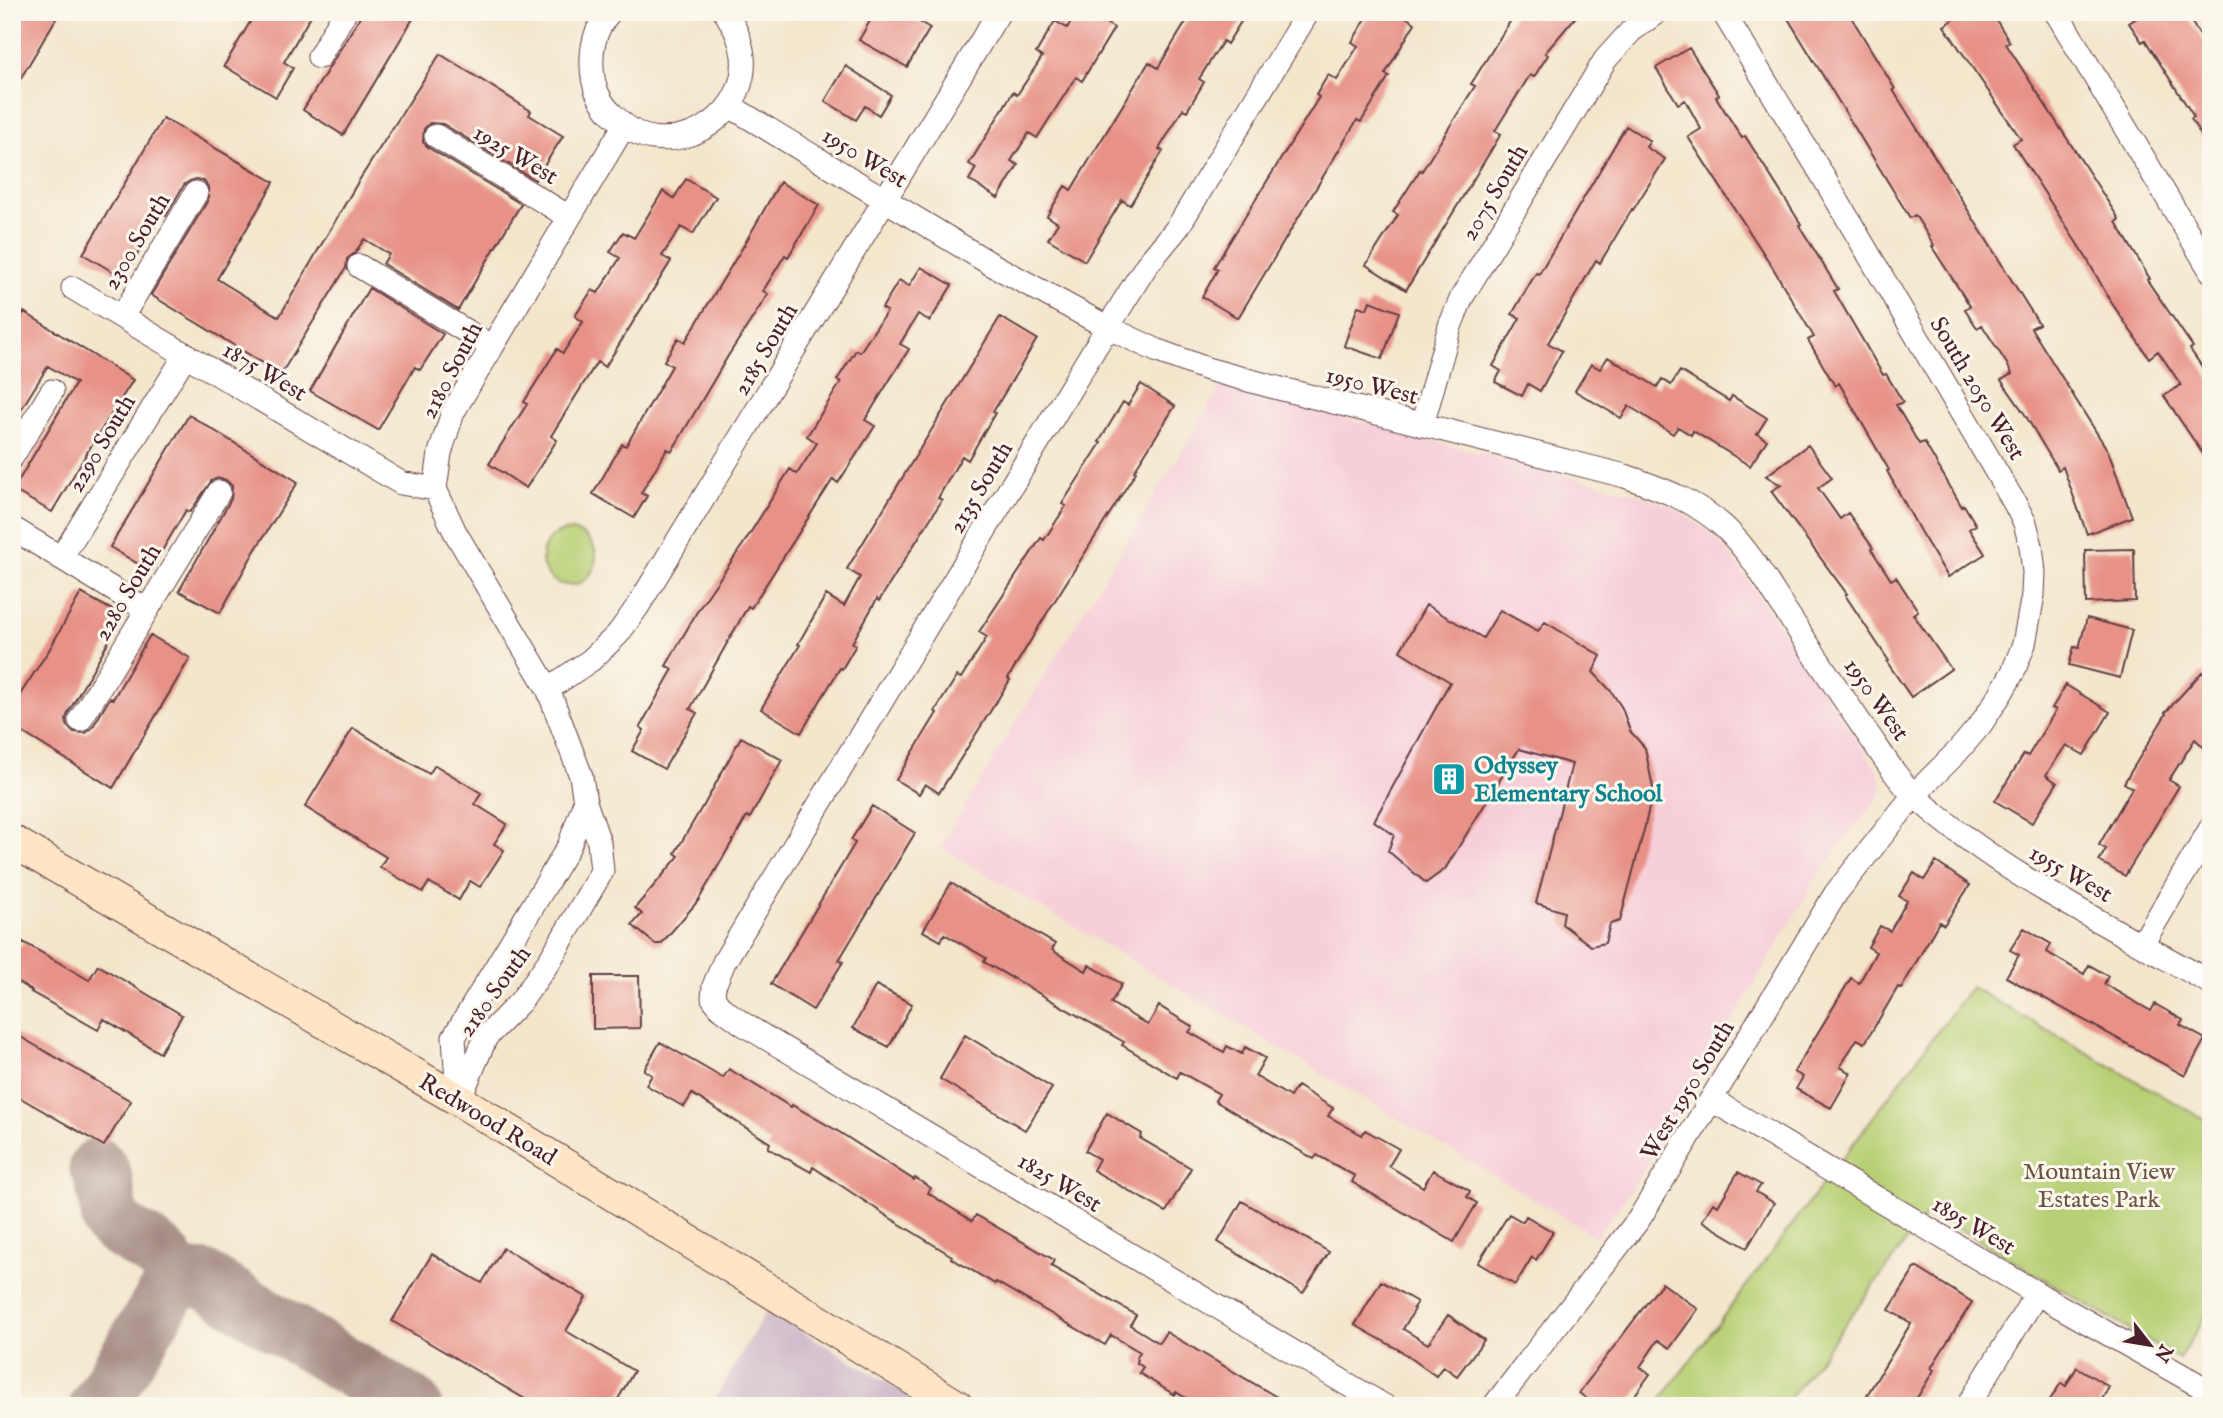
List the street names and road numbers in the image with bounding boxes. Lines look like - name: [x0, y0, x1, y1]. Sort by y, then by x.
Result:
- street label: 1925 West: [467, 118, 563, 193]
- street label: 1950 West: [816, 121, 913, 196]
- street label: 2075 South: [1454, 139, 1536, 247]
- street label: 2300 South: [96, 187, 178, 296]
- street label: 2185 South: [727, 298, 806, 402]
- street label: South 2050 West: [1922, 311, 2032, 466]
- street label: 2180 South: [414, 317, 491, 424]
- street label: 1875 West: [216, 335, 312, 409]
- street label: 1950 West: [1322, 360, 1421, 413]
- street label: 2290 South: [61, 389, 144, 498]
- street label: 2135 South: [942, 436, 1021, 539]
- street label: 2280 South: [87, 538, 169, 647]
- street label: 1950 West: [1836, 652, 1916, 747]
- street label: 1955 West: [2023, 838, 2118, 911]
- street label: 2180 South: [452, 940, 539, 1044]
- street label: West 1950 South: [1634, 1015, 1742, 1167]
- street label: Redwood Road: [413, 1067, 562, 1174]
- street label: 1825 West: [1011, 1146, 1107, 1220]
- street label: 1895 West: [1926, 1189, 2021, 1263]

